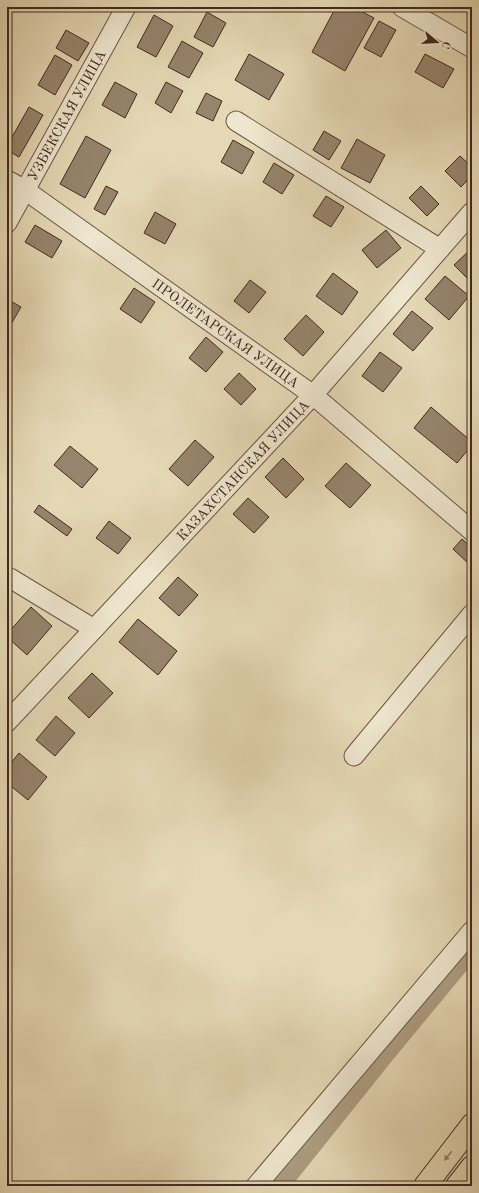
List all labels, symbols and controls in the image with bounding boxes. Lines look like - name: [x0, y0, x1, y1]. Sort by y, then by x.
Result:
- north arrow: [417, 22, 457, 62]
- text: С: [439, 39, 451, 50]
- street label: УЗБЕКСКАЯ УЛИЦА: [26, 48, 109, 183]
- street label: ПРОЛЕТАРСКАЯ УЛИЦА: [149, 277, 302, 391]
- street label: КАЗАХСТАНСКАЯ УЛИЦА: [175, 398, 313, 544]
- one-way arrow: [444, 1150, 453, 1161]

